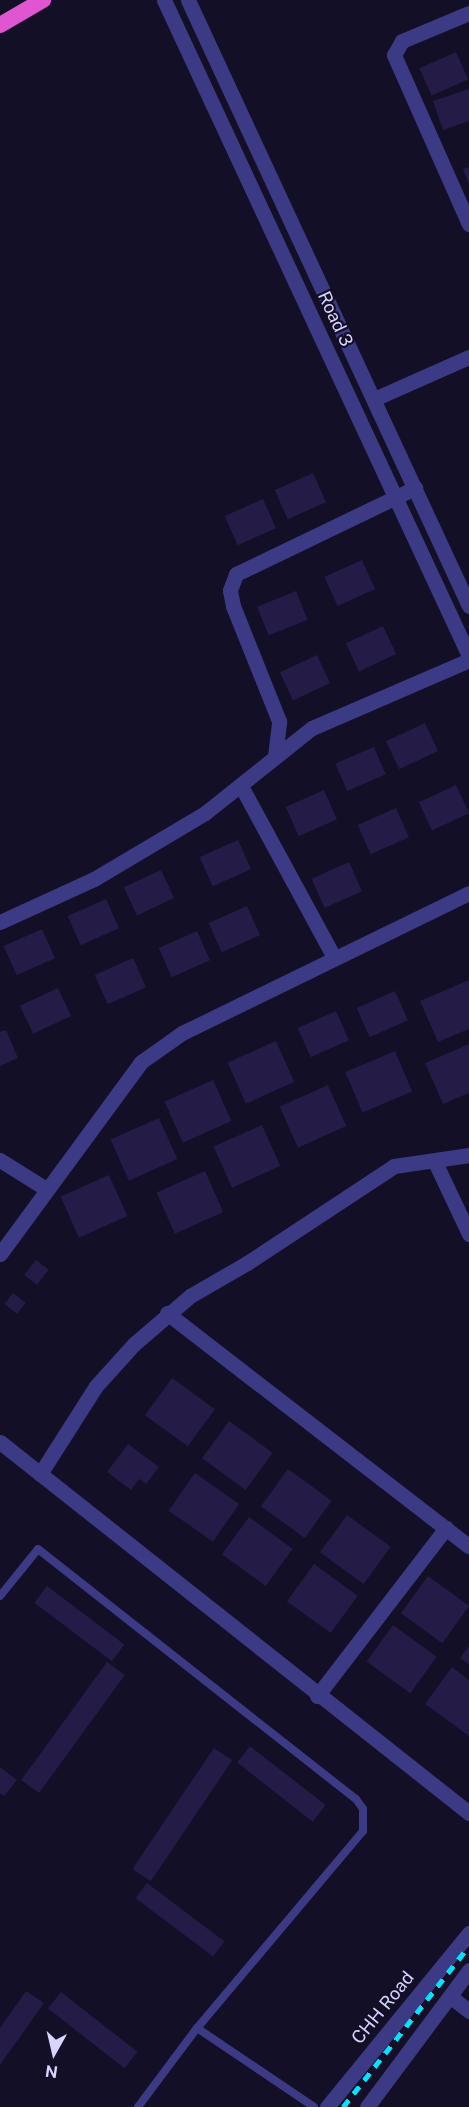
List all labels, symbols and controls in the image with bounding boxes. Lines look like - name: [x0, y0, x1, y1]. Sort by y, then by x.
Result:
- street label: Road 3: [313, 288, 357, 350]
- street label: CHH Road: [347, 1967, 419, 2049]
- north arrow: [24, 2023, 84, 2083]
- text: N: [44, 2061, 59, 2082]

